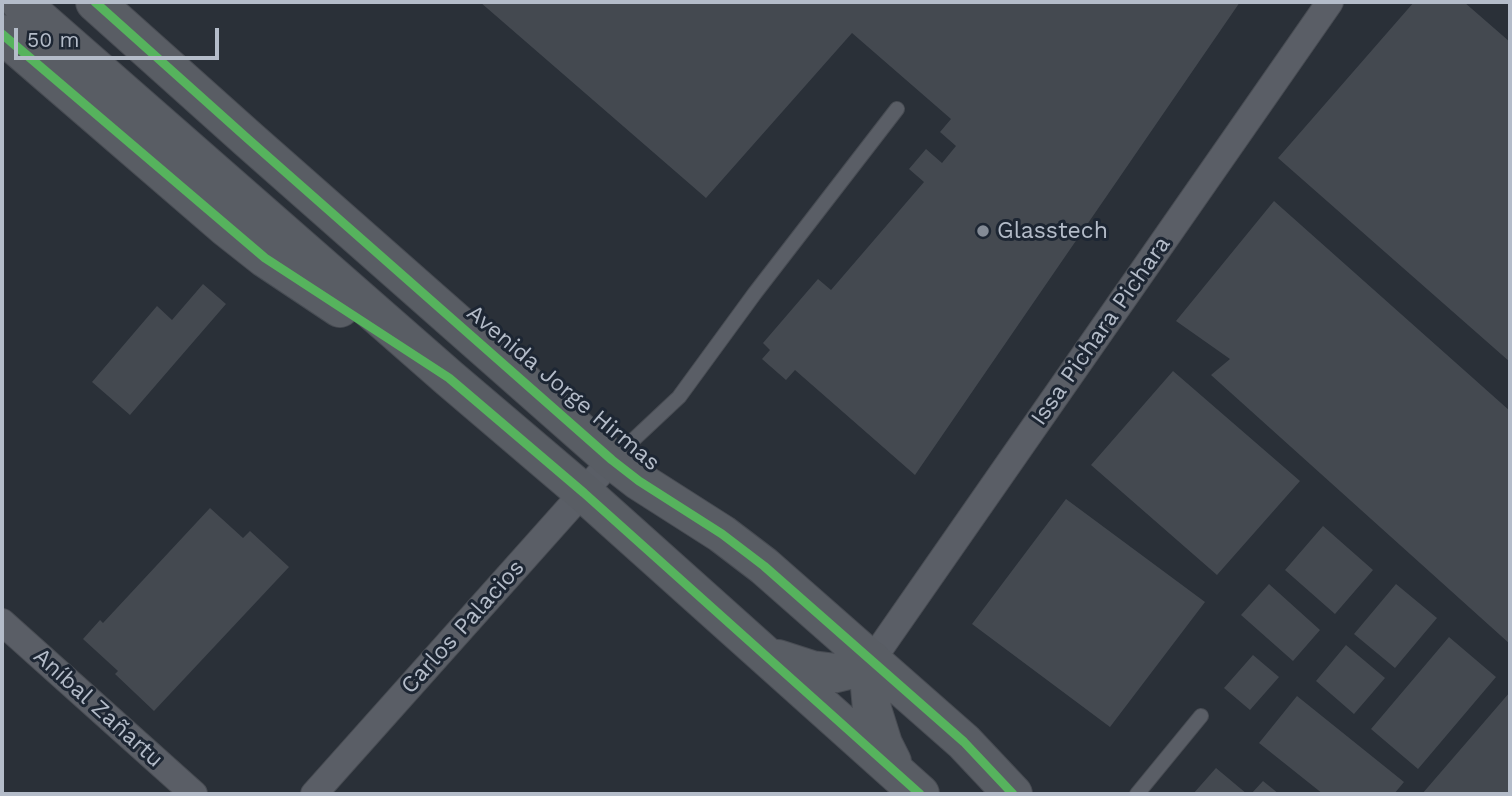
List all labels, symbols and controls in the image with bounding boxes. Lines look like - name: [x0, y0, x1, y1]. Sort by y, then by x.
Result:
- scale bar: [18, 14, 222, 58]
- text: 50 m: [27, 27, 79, 52]
- place label: Glasstech: [997, 217, 1108, 245]
- marker: Glasstech: [975, 223, 991, 239]
- street label: Issa Pichara Pichara: [1025, 231, 1177, 431]
- street label: Avenida Jorge Hirmas: [461, 299, 665, 477]
- street label: Carlos Palacios: [396, 554, 530, 700]
- street label: Aníbal Zañartu: [27, 642, 169, 774]

